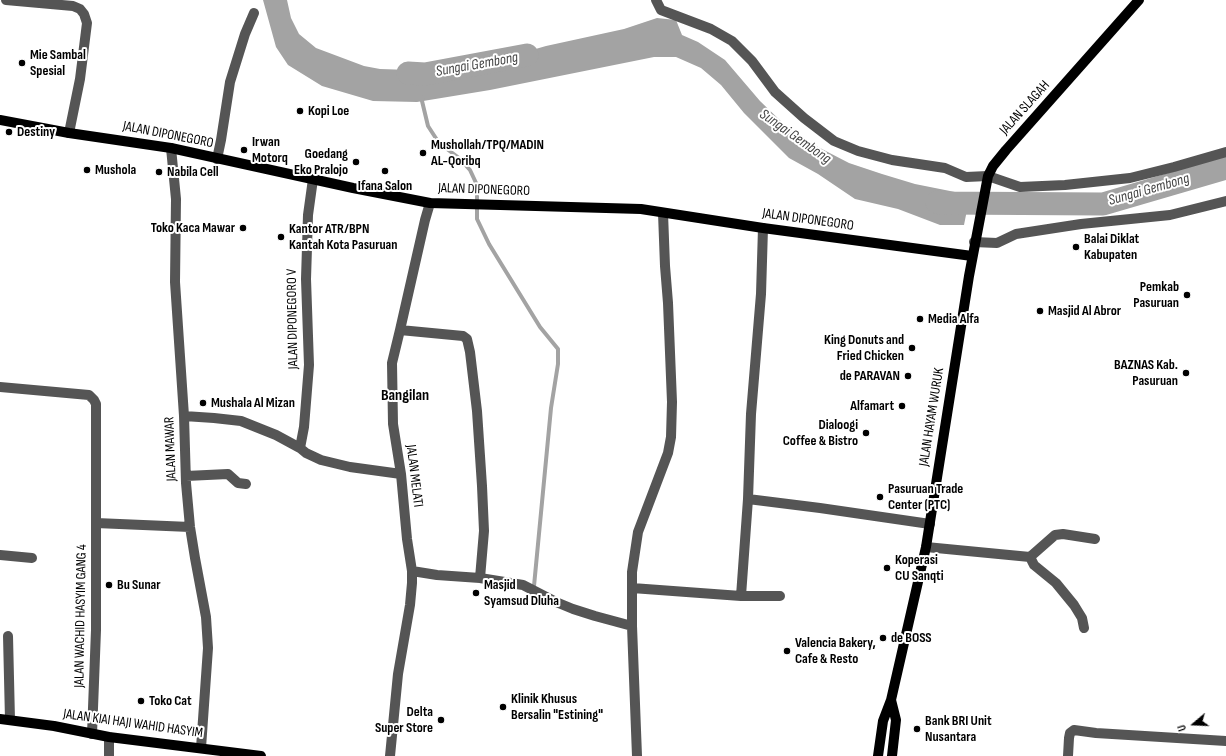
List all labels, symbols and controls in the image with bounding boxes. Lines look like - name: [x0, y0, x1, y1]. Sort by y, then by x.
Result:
- place label: Mie Sambal Spesial: [30, 47, 86, 80]
- water label: Sungai Gembong: [434, 49, 520, 81]
- marker: Mie Sambal Spesial: [17, 58, 27, 68]
- street label: JALAN SLAGAH: [996, 78, 1054, 138]
- place label: Kopi Loe: [308, 103, 349, 119]
- marker: Kopi Loe: [295, 106, 305, 116]
- water label: Sungai Gembong: [756, 106, 834, 168]
- street label: JALAN DIPONEGORO: [121, 118, 215, 152]
- place label: Destiny: [17, 124, 55, 140]
- marker: Destiny: [4, 127, 14, 137]
- place label: Irwan Motorq: [252, 134, 288, 166]
- place label: Mushollah/TPQ/MADIN AL-Qoribq: [431, 137, 544, 170]
- marker: Irwan Motorq: [239, 145, 249, 155]
- place label: Goedang Eko Pralojo: [294, 146, 348, 178]
- marker: Mushollah/TPQ/MADIN AL-Qoribq: [418, 148, 428, 158]
- marker: Goedang Eko Pralojo: [351, 157, 361, 167]
- place label: Mushola: [95, 162, 136, 178]
- place label: Nabila Cell: [167, 164, 219, 180]
- marker: Mushola: [82, 165, 92, 175]
- marker: Ifana Salon: [380, 166, 390, 176]
- marker: Nabila Cell: [154, 167, 164, 177]
- water label: Sungai Gembong: [1107, 170, 1191, 210]
- place label: Ifana Salon: [358, 178, 412, 194]
- street label: JALAN DIPONEGORO: [438, 180, 530, 200]
- street label: JALAN DIPONEGORO: [761, 205, 855, 235]
- place label: Toko Kaca Mawar: [151, 220, 235, 236]
- place label: Kantor ATR/BPN Kantah Kota Pasuruan: [289, 221, 398, 254]
- marker: Toko Kaca Mawar: [238, 223, 248, 233]
- place label: Balai Diklat Kabupaten: [1084, 231, 1139, 264]
- marker: Kantor ATR/BPN Kantah Kota Pasuruan: [276, 232, 286, 242]
- marker: Balai Diklat Kabupaten: [1071, 242, 1081, 252]
- street label: JALAN DIPONEGORO V: [284, 269, 302, 369]
- place label: Pemkab Pasuruan: [1133, 279, 1179, 312]
- marker: Pemkab Pasuruan: [1182, 290, 1192, 300]
- place label: Masjid Al Abror: [1048, 303, 1121, 319]
- marker: Masjid Al Abror: [1035, 306, 1045, 316]
- place label: Media Alfa: [928, 311, 979, 327]
- marker: Media Alfa: [915, 314, 925, 324]
- place label: King Donuts and Fried Chicken: [824, 332, 904, 364]
- marker: King Donuts and Fried Chicken: [907, 343, 917, 353]
- place label: BAZNAS Kab. Pasuruan: [1114, 357, 1178, 390]
- street label: JALAN HAYAM WURUK: [916, 367, 948, 467]
- place label: de PARAVAN: [840, 368, 900, 384]
- marker: BAZNAS Kab. Pasuruan: [1181, 368, 1191, 378]
- marker: de PARAVAN: [903, 371, 913, 381]
- district label: Bangilan: [381, 386, 429, 406]
- place label: Mushala Al Mizan: [211, 395, 295, 411]
- marker: Mushala Al Mizan: [198, 398, 208, 408]
- place label: Alfamart: [850, 398, 894, 414]
- marker: Alfamart: [897, 401, 907, 411]
- street label: JALAN MAWAR: [161, 416, 181, 482]
- place label: Dialoogi Coffee & Bistro: [783, 417, 858, 450]
- marker: Dialoogi Coffee & Bistro: [861, 428, 871, 438]
- street label: JALAN MELATI: [402, 444, 426, 508]
- place label: Pasuruan Trade Center (PTC): [888, 481, 963, 514]
- marker: Pasuruan Trade Center (PTC): [875, 492, 885, 502]
- street label: JALAN WACHID HASYIM GANG 4: [71, 544, 91, 688]
- place label: Koperasi CU Sanqti: [895, 552, 943, 584]
- marker: Koperasi CU Sanqti: [882, 563, 892, 573]
- place label: Bu Sunar: [117, 577, 161, 593]
- place label: Masjid Syamsud Dluha: [484, 577, 559, 610]
- marker: Bu Sunar: [104, 580, 114, 590]
- marker: Masjid Syamsud Dluha: [471, 588, 481, 598]
- place label: de BOSS: [891, 630, 932, 646]
- marker: de BOSS: [878, 633, 888, 643]
- place label: Valencia Bakery, Cafe & Resto: [795, 635, 876, 668]
- marker: Valencia Bakery, Cafe & Resto: [782, 646, 792, 656]
- place label: Klinik Khusus Bersalin "Estining": [511, 691, 603, 724]
- place label: Toko Cat: [149, 693, 192, 709]
- marker: Toko Cat: [136, 696, 146, 706]
- marker: Klinik Khusus Bersalin "Estining": [498, 702, 508, 712]
- place label: Delta Super Store: [375, 704, 433, 736]
- north arrow: [1174, 704, 1214, 744]
- street label: JALAN KIAI HAJI WAHID HASYIM: [62, 706, 204, 742]
- place label: Bank BRI Unit Nusantara: [925, 713, 992, 746]
- marker: Delta Super Store: [436, 715, 446, 725]
- text: U: [1175, 723, 1189, 733]
- marker: Bank BRI Unit Nusantara: [912, 724, 922, 734]

